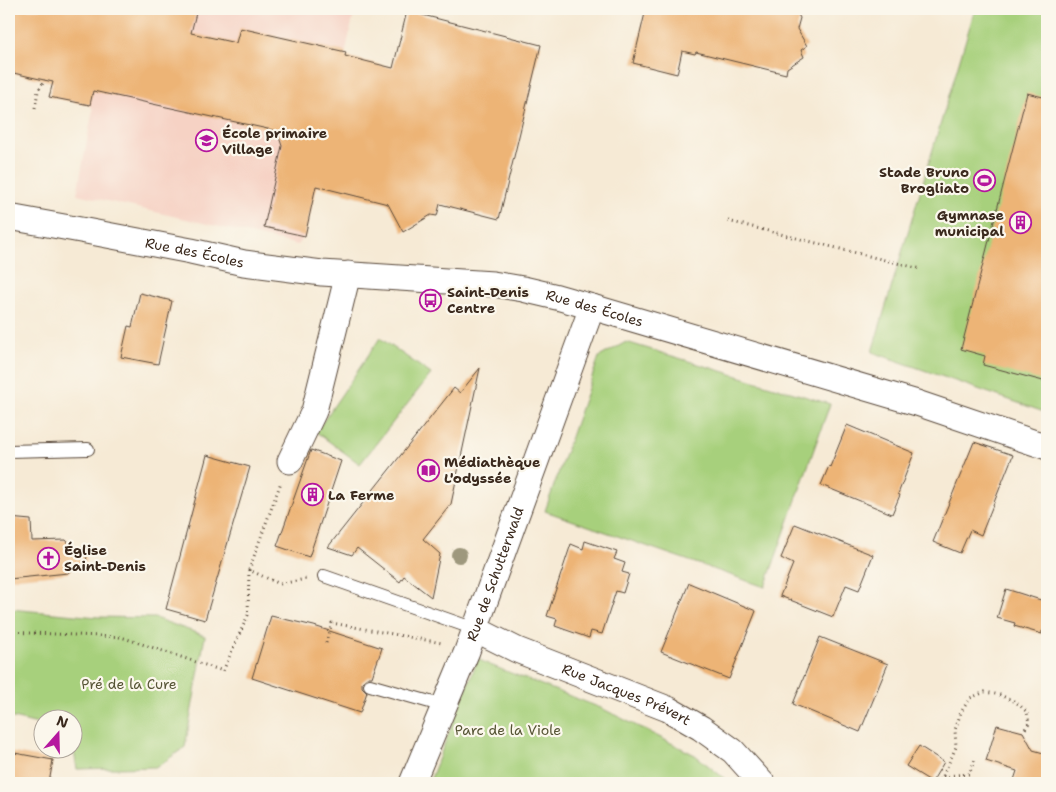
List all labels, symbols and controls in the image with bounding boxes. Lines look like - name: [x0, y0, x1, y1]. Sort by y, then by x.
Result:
- place label: École primaire Village: [222, 124, 327, 158]
- school or university icon: École primaire Village: [194, 129, 218, 153]
- place label: Stade Bruno Brogliato: [879, 163, 969, 197]
- sports icon: Stade Bruno Brogliato: [973, 168, 997, 192]
- place label: Gymnase municipal: [935, 206, 1004, 240]
- building icon: Gymnase municipal: [1008, 211, 1032, 235]
- street label: Rue des Écoles: [144, 233, 246, 272]
- place label: Saint-Denis Centre: [447, 283, 529, 317]
- street label: Rue des Écoles: [544, 286, 646, 331]
- bus stop icon: Saint-Denis Centre: [419, 288, 443, 312]
- place label: Médiathèque L'odyssée: [444, 453, 540, 487]
- library icon: Médiathèque L'odyssée: [416, 458, 440, 482]
- building icon: La Ferme: [300, 483, 324, 507]
- place label: La Ferme: [328, 486, 394, 504]
- street label: Rue de Schutterwald: [462, 504, 528, 644]
- place label: Église Saint-Denis: [64, 541, 146, 575]
- church icon: Église Saint-Denis: [36, 546, 60, 570]
- street label: Rue Jacques Prévert: [559, 659, 694, 729]
- park label: Pré de la Cure: [81, 675, 177, 693]
- north arrow: [32, 710, 82, 760]
- text: N: [54, 711, 71, 732]
- park label: Parc de la Viole: [455, 721, 561, 739]

